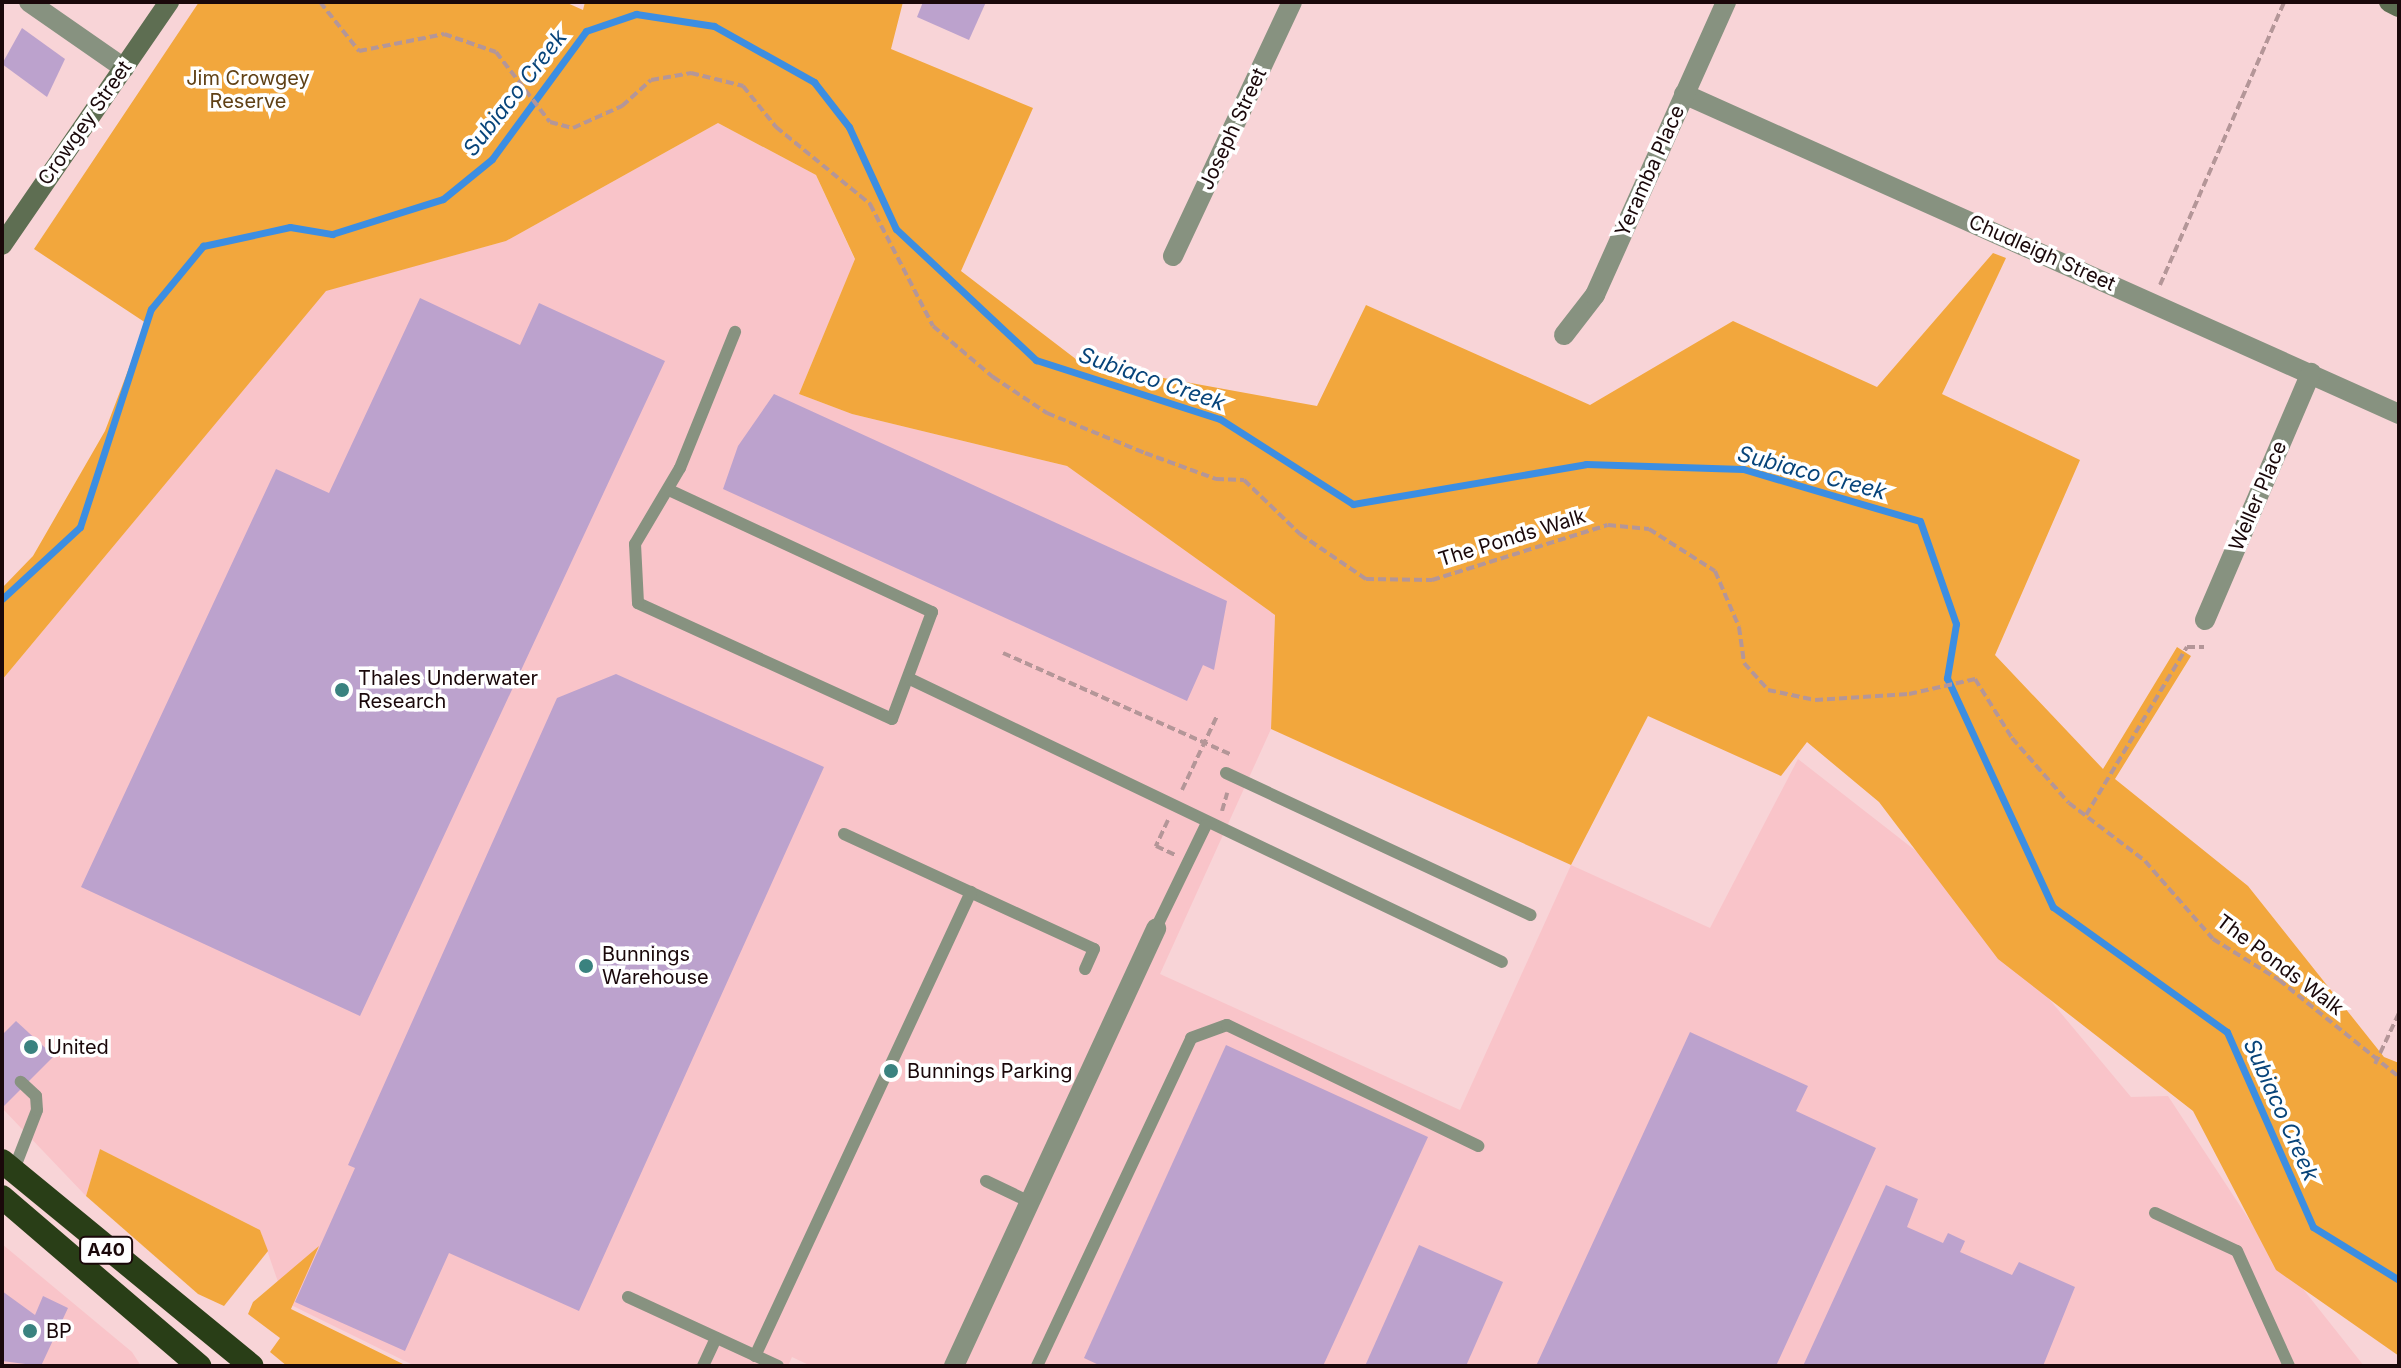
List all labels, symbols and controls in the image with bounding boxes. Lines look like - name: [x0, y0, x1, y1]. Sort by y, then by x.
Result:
- water label: Subiaco Creek: [458, 25, 572, 161]
- street label: Crowgey Street: [33, 56, 137, 190]
- street label: Joseph Street: [1194, 64, 1272, 194]
- park label: Jim Crowgey Reserve: [186, 67, 310, 114]
- street label: Yeramba Place: [1610, 102, 1690, 240]
- street label: Chudleigh Street: [1965, 210, 2119, 296]
- water label: Subiaco Creek: [1075, 342, 1229, 416]
- street label: Weller Place: [2224, 438, 2292, 554]
- water label: Subiaco Creek: [1735, 440, 1889, 506]
- street label: The Ponds Walk: [1435, 504, 1589, 572]
- place label: Thales Underwater Research: [358, 666, 538, 713]
- marker: Thales Underwater Research: [333, 681, 351, 699]
- street label: The Ponds Walk: [2212, 909, 2348, 1021]
- place label: Bunnings Warehouse: [602, 942, 709, 989]
- marker: Bunnings Warehouse: [577, 957, 595, 975]
- place label: United: [47, 1035, 109, 1059]
- water label: Subiaco Creek: [2238, 1035, 2324, 1185]
- marker: United: [22, 1038, 40, 1056]
- place label: Bunnings Parking: [907, 1059, 1072, 1083]
- marker: Bunnings Parking: [882, 1062, 900, 1080]
- road number: A40: [78, 1236, 134, 1264]
- place label: BP: [46, 1319, 72, 1343]
- marker: BP: [21, 1322, 39, 1340]

